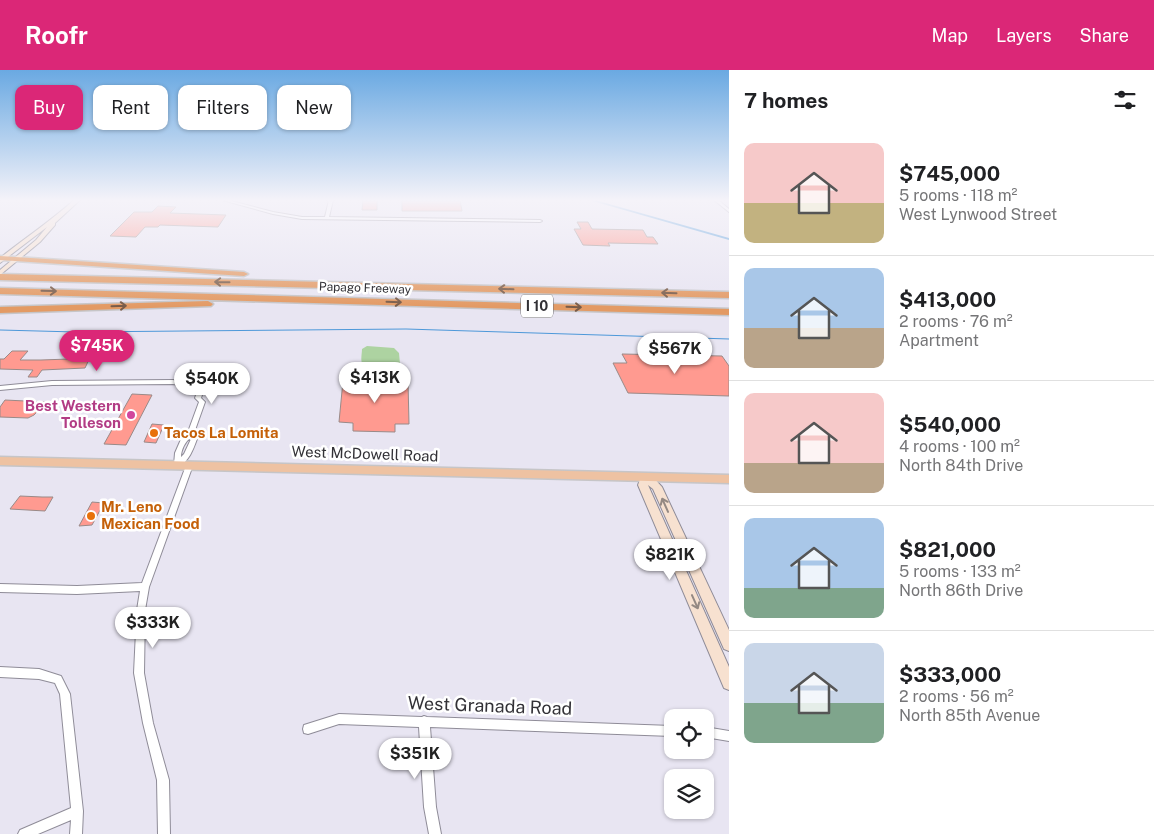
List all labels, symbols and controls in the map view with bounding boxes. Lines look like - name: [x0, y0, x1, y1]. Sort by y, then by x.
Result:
- text: Roofr: [25, 21, 88, 49]
- text: Map: [932, 25, 968, 46]
- text: Layers: [996, 25, 1052, 46]
- text: Share: [1080, 25, 1129, 46]
- chip: Buy: [15, 85, 83, 130]
- chip: Rent: [93, 85, 168, 130]
- chip: Filters: [178, 85, 267, 130]
- chip: New: [277, 85, 351, 130]
- icon: filters: [1111, 86, 1139, 114]
- text: 7 homes: [744, 88, 828, 113]
- text: $745,000: [899, 161, 1000, 186]
- icon: home: [784, 163, 844, 223]
- text: 5 rooms · 118 m²: [899, 186, 1018, 205]
- text: West Lynwood Street: [899, 205, 1057, 224]
- one-way arrow: [214, 277, 230, 286]
- street label: Papago Freeway: [319, 279, 412, 297]
- one-way arrow: [498, 284, 514, 294]
- one-way arrow: [40, 287, 56, 296]
- text: $413,000: [899, 287, 996, 312]
- icon: home: [784, 288, 844, 348]
- one-way arrow: [661, 289, 677, 298]
- road number: I 10: [521, 295, 553, 318]
- one-way arrow: [386, 297, 402, 306]
- one-way arrow: [110, 302, 126, 311]
- one-way arrow: [566, 303, 582, 312]
- text: 2 rooms · 76 m²: [899, 312, 1013, 331]
- pin: $745K: [62, 330, 132, 372]
- text: Apartment: [899, 331, 979, 350]
- pin: $567K: [640, 332, 710, 375]
- text: $745K: [70, 336, 124, 355]
- text: $567K: [648, 339, 702, 358]
- pin: $540K: [177, 362, 247, 405]
- pin: $413K: [340, 362, 410, 404]
- text: $413K: [350, 368, 400, 387]
- text: $540K: [185, 369, 239, 388]
- place label: Best Western Tolleson: [25, 397, 121, 431]
- marker: Best Western Tolleson: [125, 409, 137, 421]
- text: $540,000: [899, 412, 1001, 437]
- icon: home: [784, 413, 844, 473]
- place label: Tacos La Lomita: [164, 424, 279, 441]
- marker: Tacos La Lomita: [148, 427, 160, 439]
- text: 4 rooms · 100 m²: [899, 437, 1020, 456]
- street label: West McDowell Road: [291, 442, 439, 465]
- text: North 84th Drive: [899, 456, 1023, 475]
- place label: Mr. Leno Mexican Food: [101, 498, 200, 532]
- one-way arrow: [660, 498, 670, 513]
- marker: Mr. Leno Mexican Food: [85, 510, 97, 522]
- text: $821,000: [899, 537, 996, 562]
- pin: $821K: [635, 538, 705, 581]
- icon: home: [784, 538, 844, 598]
- text: $821K: [645, 545, 695, 564]
- text: 5 rooms · 133 m²: [899, 562, 1021, 581]
- text: North 86th Drive: [899, 581, 1023, 600]
- one-way arrow: [690, 594, 700, 609]
- pin: $333K: [118, 606, 188, 649]
- text: $333K: [126, 613, 180, 632]
- text: $333,000: [899, 662, 1001, 687]
- icon: home: [784, 663, 844, 723]
- text: 2 rooms · 56 m²: [899, 687, 1014, 706]
- street label: West Granada Road: [407, 692, 573, 719]
- text: North 85th Avenue: [899, 706, 1040, 725]
- map controls: [664, 709, 714, 819]
- button: locate: [664, 709, 714, 759]
- pin: $351K: [380, 738, 450, 780]
- text: $351K: [390, 744, 440, 763]
- button: layers: [664, 769, 714, 819]

